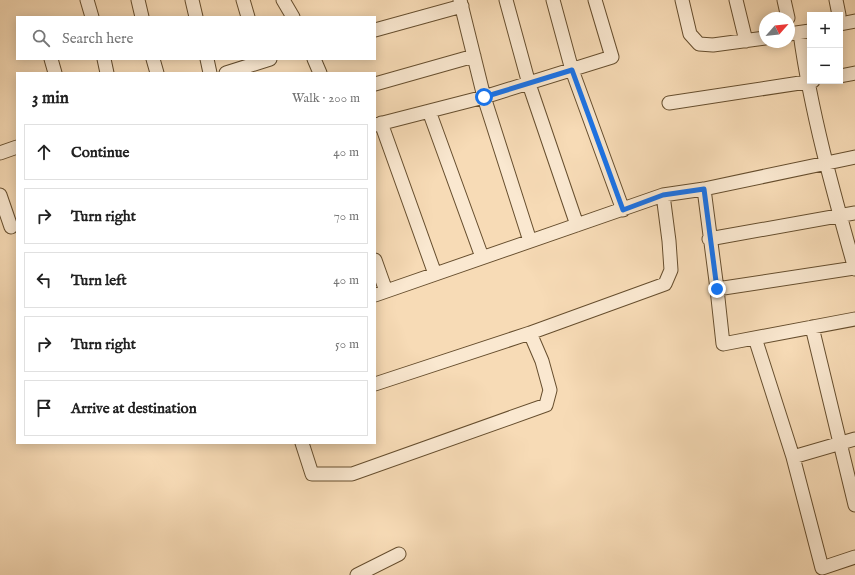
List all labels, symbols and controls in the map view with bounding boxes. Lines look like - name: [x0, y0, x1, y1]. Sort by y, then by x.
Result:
- north arrow: [759, 12, 795, 48]
- map controls: [807, 12, 843, 84]
- button: +: [807, 12, 843, 48]
- search box: [16, 16, 376, 60]
- icon: search: [30, 27, 52, 49]
- text: Search here: [62, 29, 133, 48]
- button: −: [807, 48, 843, 84]
- text: 3 min: [32, 88, 69, 109]
- route start: [475, 88, 493, 106]
- text: Walk · 200 m: [292, 90, 360, 107]
- icon: ahead: [33, 141, 55, 163]
- text: Continue: [71, 143, 129, 162]
- text: 40 m: [333, 144, 359, 161]
- icon: right: [33, 205, 55, 227]
- text: Turn right: [71, 207, 136, 226]
- text: 70 m: [334, 208, 359, 225]
- icon: left: [33, 269, 55, 291]
- text: Turn left: [71, 271, 127, 290]
- text: 40 m: [333, 272, 359, 289]
- route end: [708, 280, 726, 298]
- icon: right: [33, 333, 55, 355]
- text: Turn right: [71, 335, 136, 354]
- text: 50 m: [335, 336, 359, 353]
- icon: arrive: [33, 397, 55, 419]
- text: Arrive at destination: [71, 399, 197, 418]

